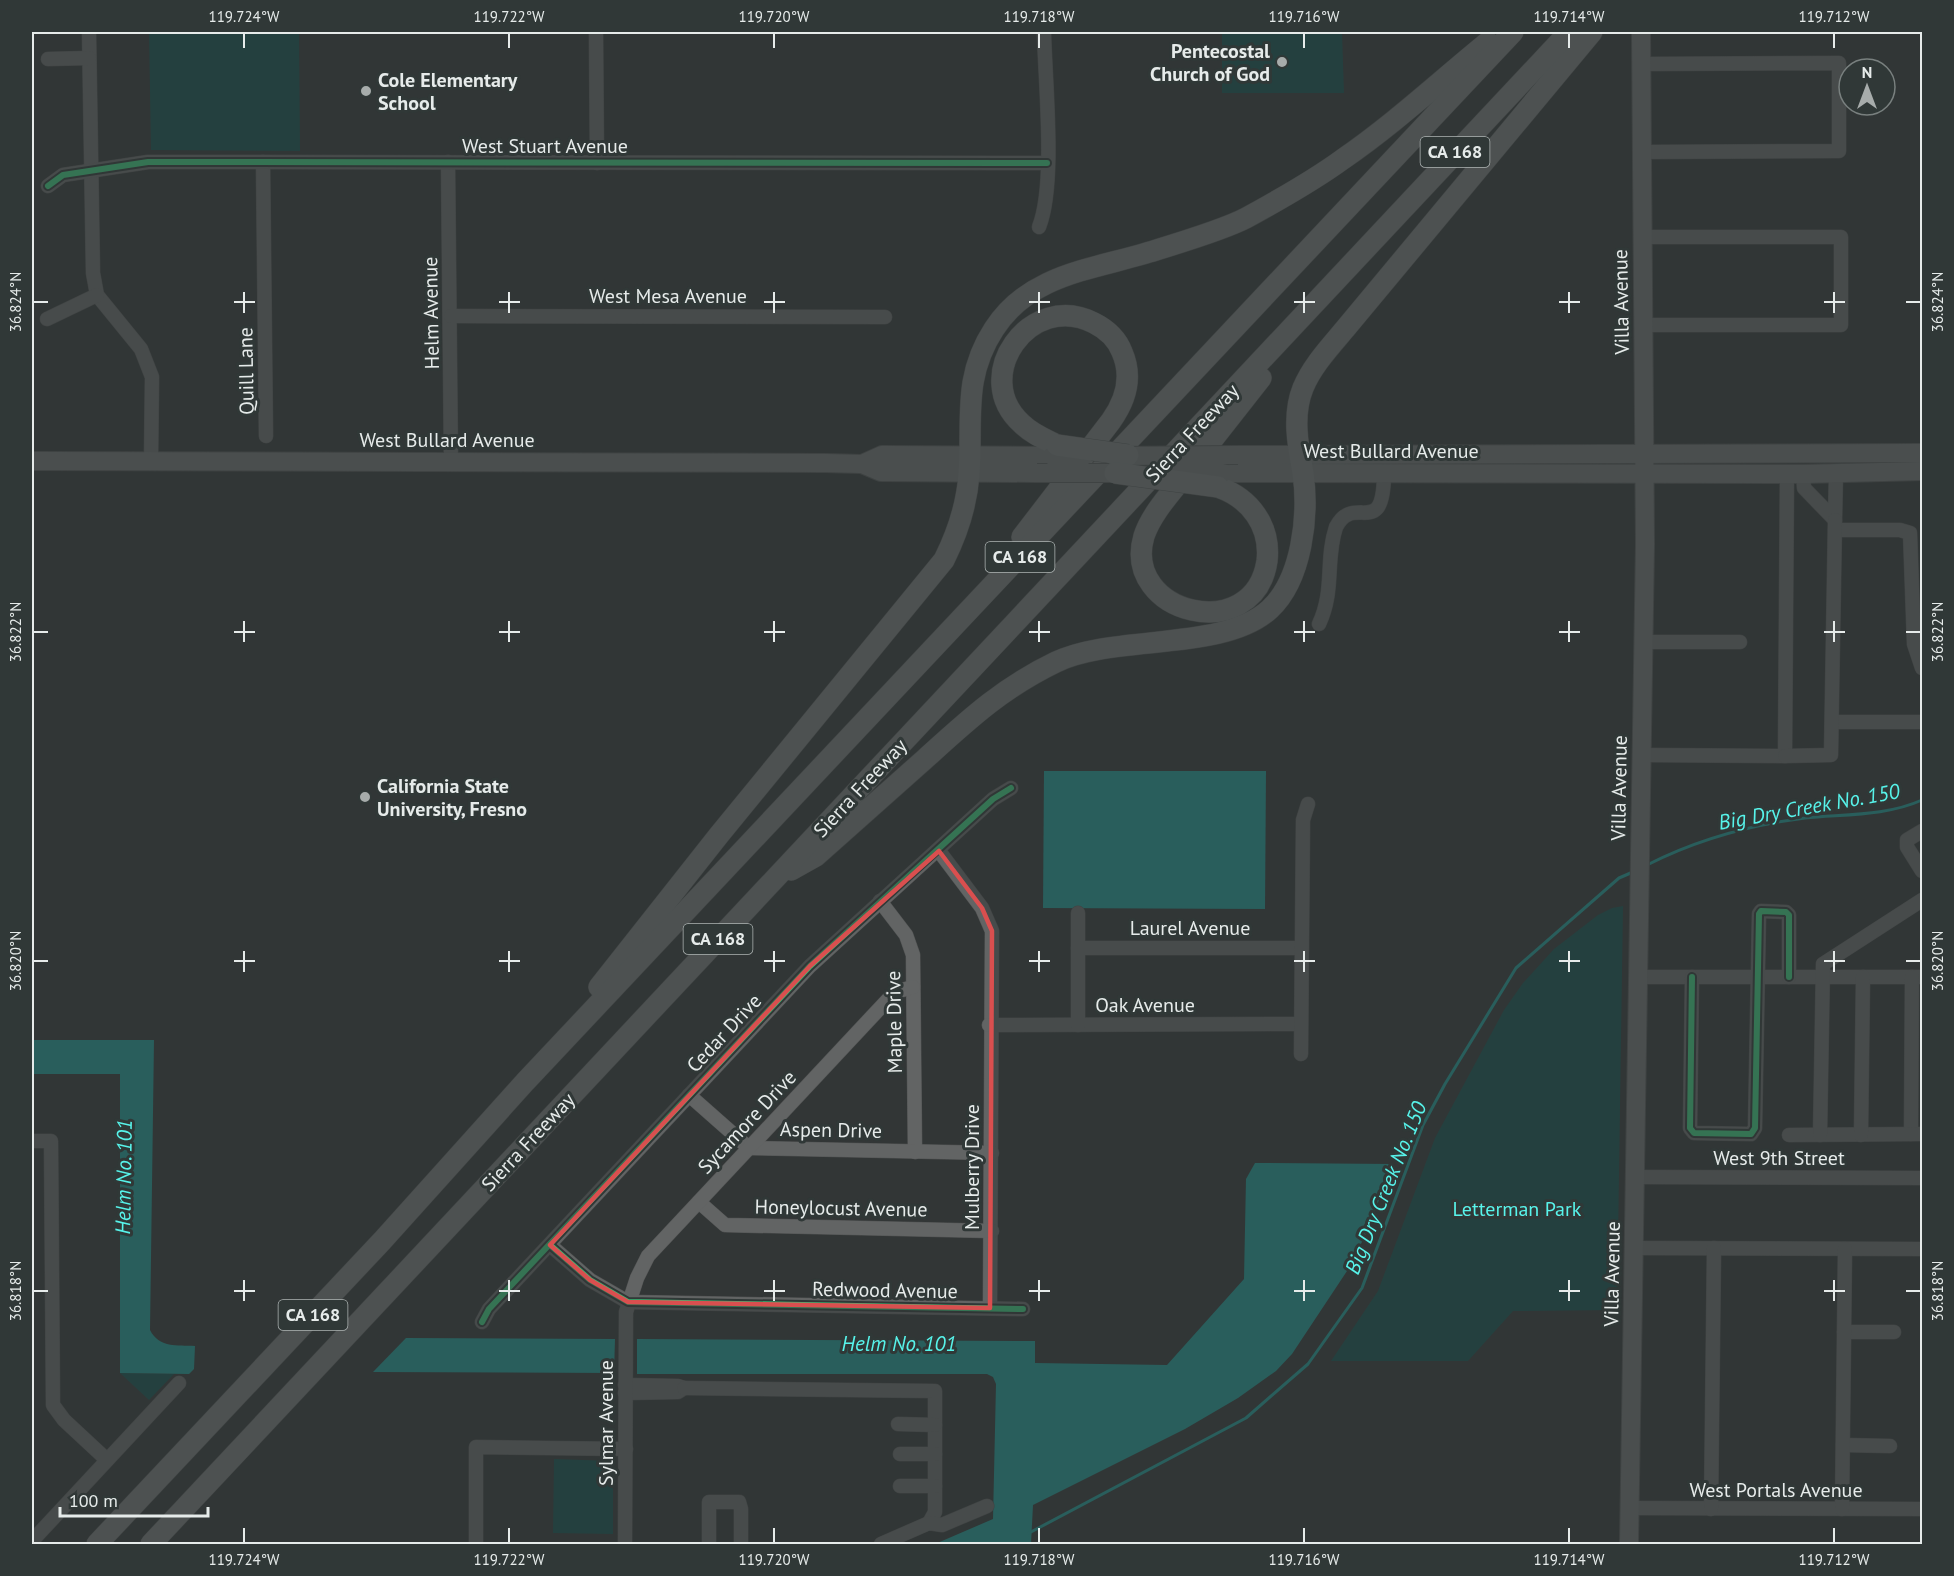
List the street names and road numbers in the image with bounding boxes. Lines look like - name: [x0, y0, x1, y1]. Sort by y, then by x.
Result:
- street label: West Stuart Avenue: [462, 133, 628, 159]
- road number: CA 168: [1420, 137, 1490, 167]
- street label: Villa Avenue: [1607, 249, 1635, 356]
- street label: Helm Avenue: [417, 256, 445, 370]
- street label: West Mesa Avenue: [589, 283, 747, 309]
- street label: Quill Lane: [232, 327, 260, 415]
- street label: Sierra Freeway: [1140, 378, 1245, 488]
- street label: West Bullard Avenue: [359, 427, 535, 453]
- street label: West Bullard Avenue: [1303, 438, 1479, 464]
- road number: CA 168: [986, 542, 1054, 572]
- street label: Sierra Freeway: [808, 733, 913, 843]
- street label: Villa Avenue: [1605, 735, 1633, 842]
- street label: Laurel Avenue: [1130, 915, 1250, 941]
- road number: CA 168: [684, 924, 752, 954]
- street label: Maple Drive: [880, 970, 908, 1074]
- street label: Cedar Drive: [681, 988, 767, 1078]
- street label: Oak Avenue: [1095, 992, 1195, 1018]
- street label: Sycamore Drive: [692, 1065, 802, 1179]
- street label: Sierra Freeway: [476, 1087, 581, 1197]
- street label: Mulberry Drive: [959, 1104, 985, 1230]
- street label: Aspen Drive: [780, 1116, 882, 1144]
- street label: West 9th Street: [1713, 1145, 1845, 1171]
- street label: Honeylocust Avenue: [754, 1193, 928, 1223]
- street label: Villa Avenue: [1598, 1221, 1626, 1328]
- street label: Redwood Avenue: [812, 1276, 958, 1304]
- road number: CA 168: [278, 1300, 348, 1330]
- street label: Sylmar Avenue: [593, 1360, 619, 1486]
- street label: West Portals Avenue: [1689, 1477, 1863, 1503]

